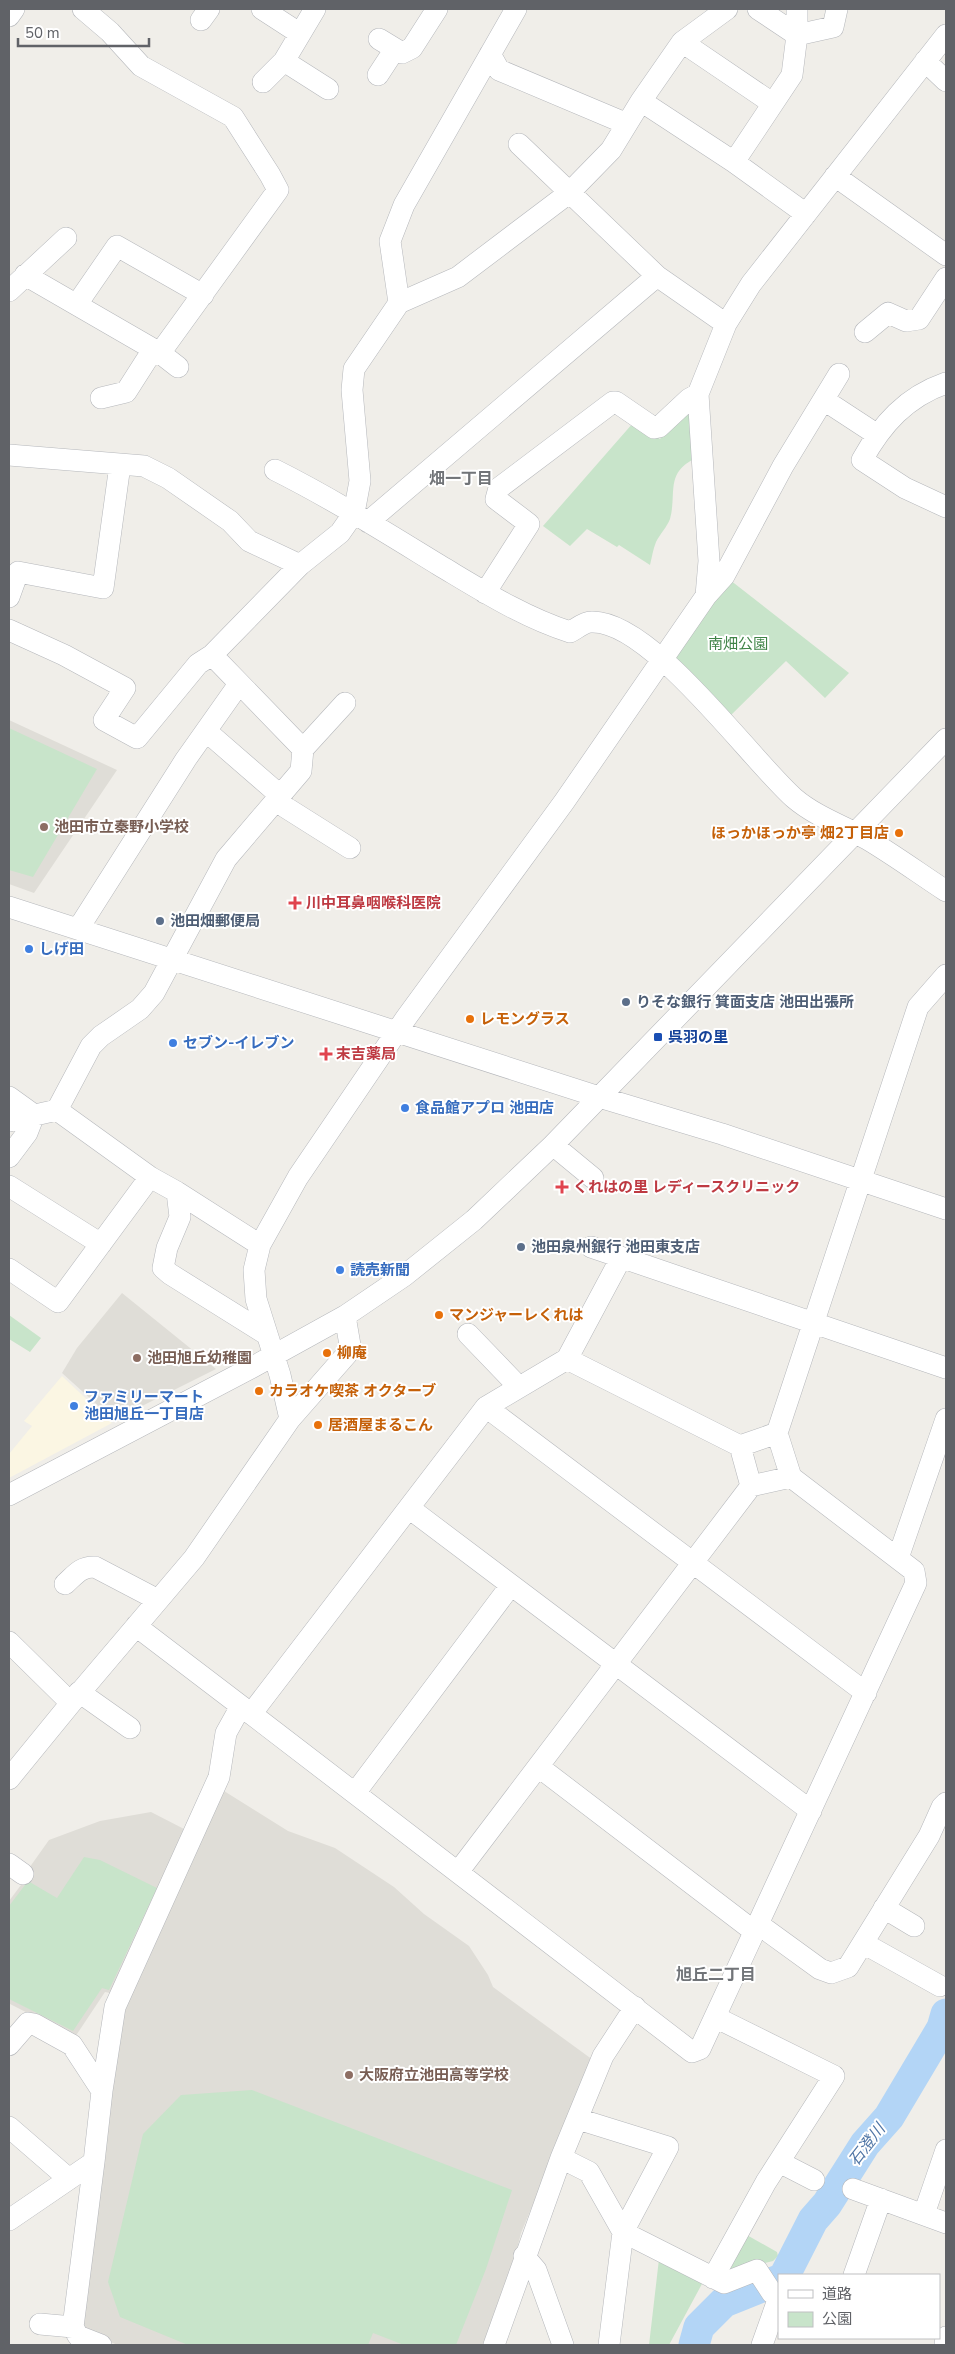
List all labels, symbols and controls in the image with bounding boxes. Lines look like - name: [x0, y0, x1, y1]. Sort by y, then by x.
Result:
- scale bar: [18, 15, 149, 47]
- text: 50 m: [25, 23, 60, 43]
- district label: 畑一丁目: [429, 468, 493, 490]
- park label: 南畑公園: [708, 634, 768, 654]
- place label: 池田市立秦野小学校: [54, 817, 189, 837]
- marker: 池田市立秦野小学校: [38, 821, 50, 833]
- place label: ほっかほっか亭 畑2丁目店: [711, 823, 889, 843]
- marker: ほっかほっか亭 畑2丁目店: [893, 827, 905, 839]
- place label: 川中耳鼻咽喉科医院: [306, 893, 441, 913]
- marker: 川中耳鼻咽喉科医院: [288, 896, 302, 910]
- place label: 池田畑郵便局: [170, 911, 260, 931]
- marker: 池田畑郵便局: [154, 915, 166, 927]
- place label: しげ田: [39, 939, 84, 959]
- marker: しげ田: [23, 943, 35, 955]
- place label: りそな銀行 箕面支店 池田出張所: [636, 992, 854, 1012]
- marker: りそな銀行 箕面支店 池田出張所: [620, 996, 632, 1008]
- place label: レモングラス: [480, 1009, 570, 1029]
- marker: レモングラス: [464, 1013, 476, 1025]
- place label: 呉羽の里: [668, 1027, 728, 1047]
- marker: 呉羽の里: [652, 1031, 664, 1043]
- place label: セブン-イレブン: [183, 1033, 295, 1053]
- marker: セブン-イレブン: [167, 1037, 179, 1049]
- place label: 末吉薬局: [336, 1044, 396, 1064]
- marker: 末吉薬局: [320, 1048, 332, 1060]
- place label: 食品館アプロ 池田店: [415, 1098, 554, 1118]
- marker: 食品館アプロ 池田店: [399, 1102, 411, 1114]
- place label: くれはの里 レディースクリニック: [573, 1177, 800, 1197]
- marker: くれはの里 レディースクリニック: [555, 1180, 569, 1194]
- place label: 池田泉州銀行 池田東支店: [531, 1237, 700, 1257]
- marker: 池田泉州銀行 池田東支店: [515, 1241, 527, 1253]
- place label: 読売新聞: [350, 1260, 410, 1280]
- marker: 読売新聞: [334, 1264, 346, 1276]
- place label: マンジャーレくれは: [449, 1305, 583, 1325]
- marker: マンジャーレくれは: [433, 1309, 445, 1321]
- place label: 柳庵: [337, 1343, 367, 1363]
- marker: 柳庵: [321, 1347, 333, 1359]
- place label: 池田旭丘幼稚園: [147, 1348, 252, 1368]
- marker: 池田旭丘幼稚園: [131, 1352, 143, 1364]
- place label: カラオケ喫茶 オクターブ: [269, 1381, 436, 1401]
- marker: カラオケ喫茶 オクターブ: [253, 1385, 265, 1397]
- place label: ファミリーマート 池田旭丘一丁目店: [84, 1387, 204, 1424]
- marker: ファミリーマート 池田旭丘一丁目店: [68, 1400, 80, 1412]
- place label: 居酒屋まるこん: [328, 1415, 433, 1435]
- marker: 居酒屋まるこん: [312, 1419, 324, 1431]
- district label: 旭丘二丁目: [676, 1964, 756, 1986]
- place label: 大阪府立池田高等学校: [359, 2065, 509, 2085]
- marker: 大阪府立池田高等学校: [343, 2069, 355, 2081]
- water label: 石澄川: [844, 2118, 892, 2171]
- legend: [778, 2274, 940, 2339]
- text: 道路: [822, 2284, 852, 2304]
- text: 公園: [822, 2309, 852, 2329]

